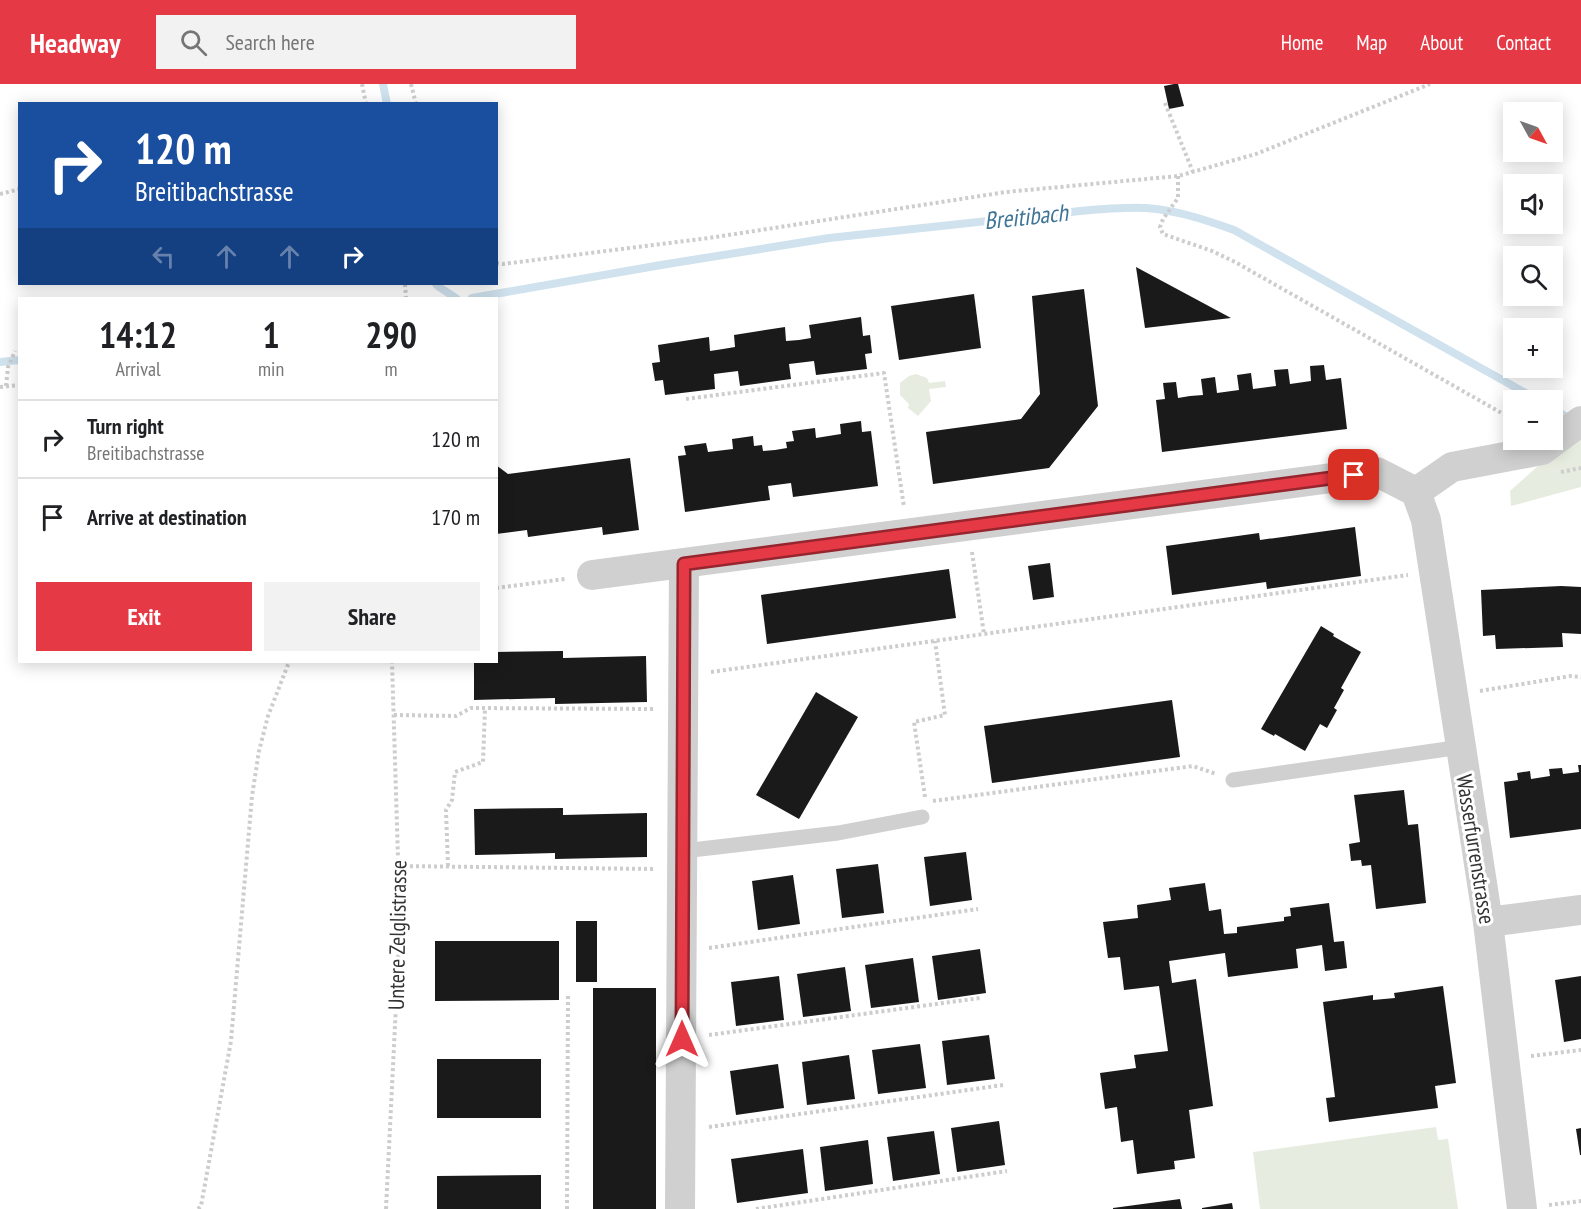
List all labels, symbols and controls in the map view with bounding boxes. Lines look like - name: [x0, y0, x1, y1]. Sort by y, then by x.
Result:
- search box: [156, 15, 576, 69]
- text: Headway: [30, 24, 120, 61]
- icon: search: [177, 26, 210, 59]
- text: Search here: [225, 28, 315, 56]
- text: Home: [1281, 29, 1323, 56]
- text: Map: [1356, 29, 1387, 56]
- text: About: [1420, 29, 1463, 56]
- text: Contact: [1496, 29, 1551, 56]
- north arrow: [1503, 102, 1563, 162]
- map controls: [1503, 102, 1563, 450]
- text: 120 m: [135, 121, 232, 176]
- icon: right: [36, 126, 114, 204]
- text: Breitibachstrasse: [135, 174, 294, 208]
- button: sound: [1503, 174, 1563, 234]
- water label: Breitibach: [983, 197, 1071, 236]
- icon: left: [147, 240, 180, 273]
- icon: ahead: [210, 240, 243, 273]
- icon: ahead: [273, 240, 306, 273]
- icon: right: [336, 240, 369, 273]
- button: search: [1503, 246, 1563, 306]
- text: 14:12: [99, 311, 177, 358]
- text: 1: [262, 311, 280, 358]
- text: 290: [365, 311, 417, 358]
- button: +: [1503, 318, 1563, 378]
- text: Arrival: [115, 356, 161, 382]
- text: min: [258, 356, 284, 382]
- text: m: [385, 356, 398, 382]
- button: −: [1503, 390, 1563, 450]
- text: Turn right: [87, 412, 164, 440]
- icon: right: [36, 423, 69, 456]
- text: 120 m: [431, 425, 480, 453]
- text: Breitibachstrasse: [87, 440, 204, 466]
- pin: [1328, 449, 1379, 500]
- icon: arrive: [1337, 458, 1370, 491]
- icon: arrive: [36, 501, 69, 534]
- text: Arrive at destination: [87, 503, 247, 531]
- text: 170 m: [431, 503, 480, 531]
- button: Exit: [36, 582, 252, 651]
- button: Share: [264, 582, 480, 651]
- street label: Wasserfurrenstrasse: [1450, 772, 1502, 926]
- street label: Untere Zelglistrasse: [382, 860, 412, 1010]
- position arrow: [650, 1007, 714, 1071]

